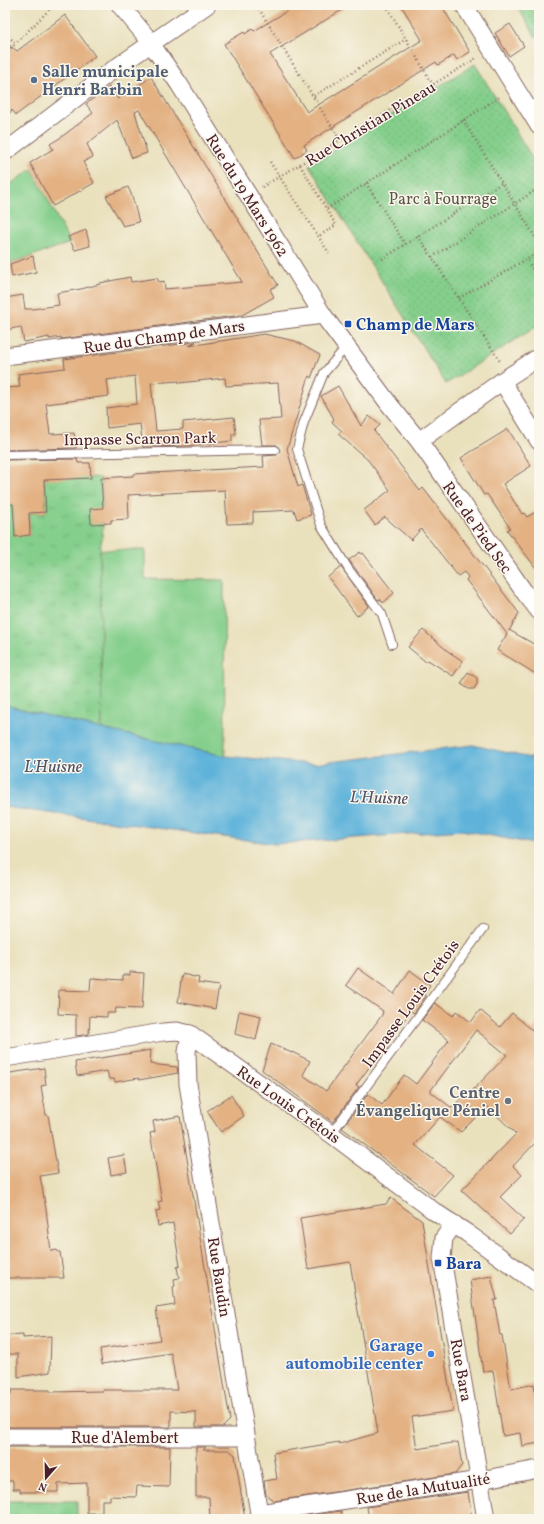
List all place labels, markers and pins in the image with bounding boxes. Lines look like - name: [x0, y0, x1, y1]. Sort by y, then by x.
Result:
- place label: Salle municipale Henri Barbin: [42, 62, 168, 102]
- marker: Salle municipale Henri Barbin: [29, 75, 39, 85]
- place label: Champ de Mars: [356, 315, 475, 337]
- marker: Champ de Mars: [343, 319, 353, 329]
- place label: Centre Évangelique Péniel: [356, 1083, 501, 1123]
- marker: Centre Évangelique Péniel: [503, 1096, 513, 1106]
- place label: Bara: [446, 1254, 482, 1276]
- marker: Bara: [433, 1258, 443, 1268]
- place label: Garage automobile center: [286, 1336, 423, 1376]
- marker: Garage automobile center: [426, 1349, 436, 1359]

